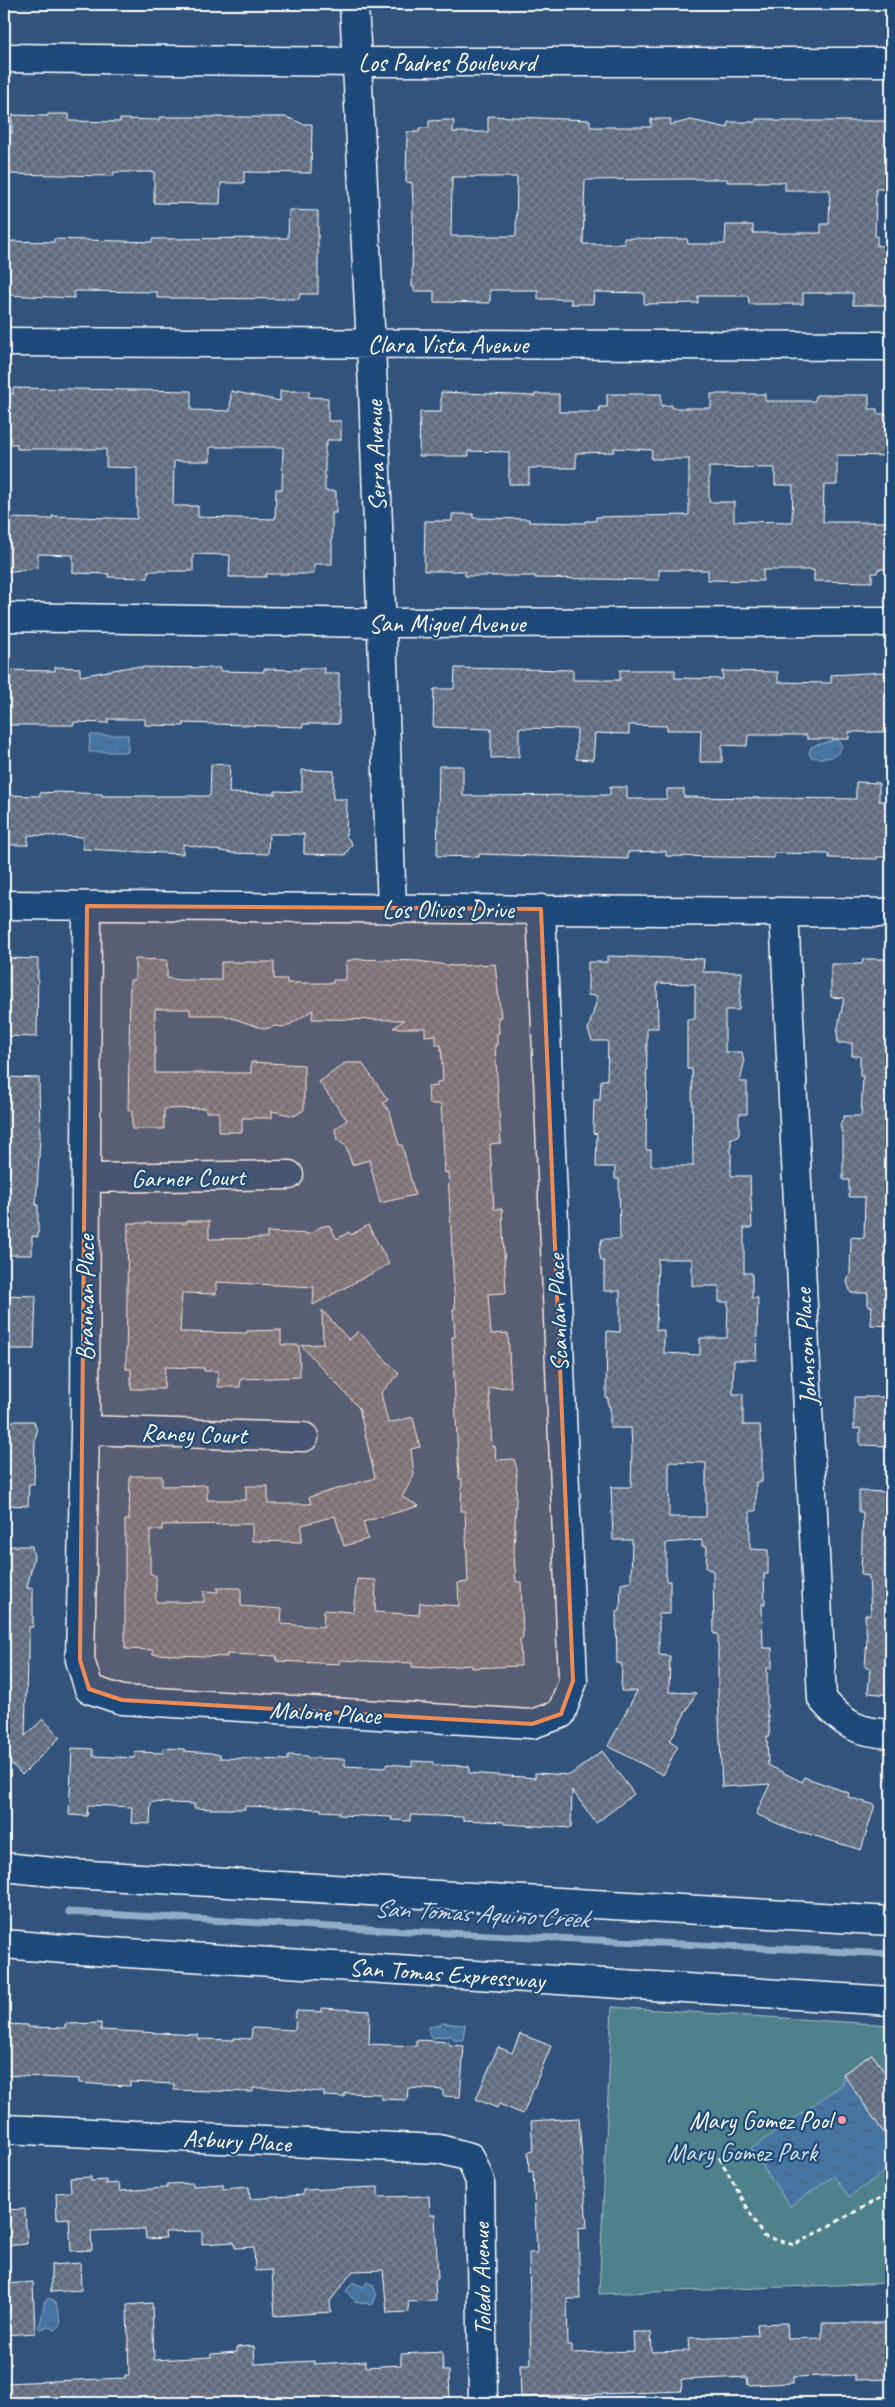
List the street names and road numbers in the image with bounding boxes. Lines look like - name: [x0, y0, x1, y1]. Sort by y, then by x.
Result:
- street label: Los Padres Boulevard: [358, 47, 540, 79]
- street label: Clara Vista Avenue: [368, 329, 530, 361]
- street label: Serra Avenue: [358, 398, 394, 512]
- street label: San Miguel Avenue: [369, 608, 527, 640]
- street label: Los Olivos Drive: [382, 894, 516, 926]
- street label: Garner Court: [131, 1161, 248, 1195]
- street label: Brannan Place: [70, 1233, 102, 1361]
- street label: Scanlan Place: [540, 1252, 576, 1372]
- street label: Johnson Place: [787, 1286, 825, 1407]
- street label: Raney Court: [141, 1416, 250, 1452]
- street label: Malone Place: [269, 1694, 383, 1732]
- street label: San Tomas Expressway: [348, 1951, 548, 1997]
- street label: Asbury Place: [182, 2122, 293, 2160]
- street label: Toledo Avenue: [465, 2221, 499, 2336]

